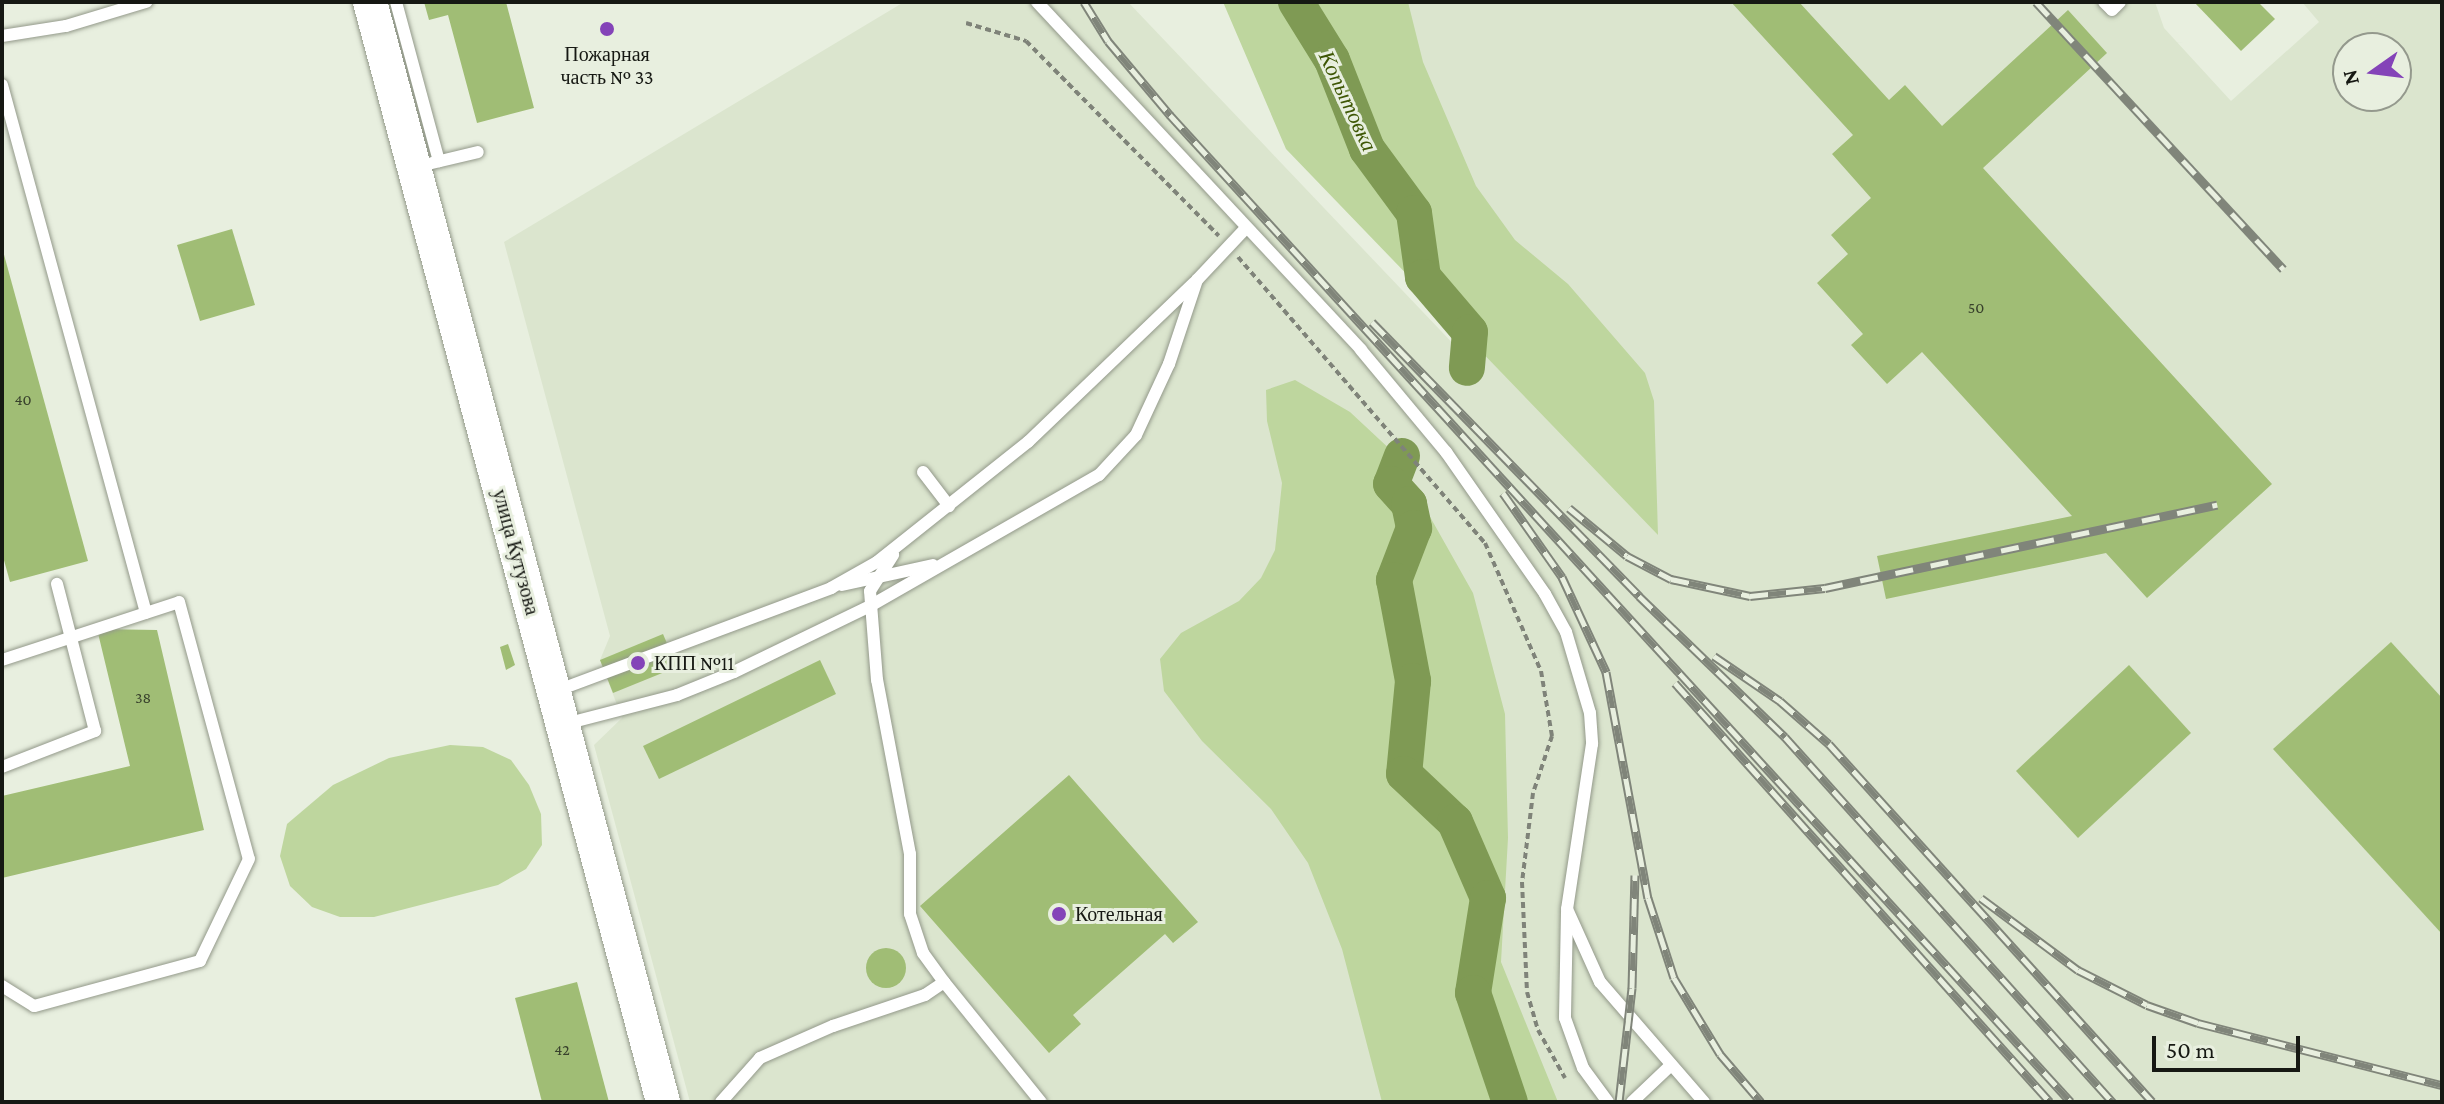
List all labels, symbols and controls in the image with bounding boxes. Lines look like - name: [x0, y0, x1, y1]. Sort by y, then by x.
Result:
- marker: Пожарная часть № 33: [598, 20, 616, 38]
- north arrow: [2332, 32, 2412, 112]
- place label: Пожарная часть № 33: [560, 42, 654, 89]
- water label: Копытовка: [1313, 47, 1383, 155]
- text: N: [2336, 67, 2364, 88]
- house number: 50: [1968, 298, 1984, 318]
- house number: 40: [14, 390, 32, 410]
- street label: улица Кутузова: [488, 486, 544, 618]
- place label: КПП №11: [654, 651, 734, 675]
- marker: КПП №11: [629, 654, 647, 672]
- house number: 38: [135, 688, 151, 708]
- place label: Котельная: [1075, 902, 1163, 926]
- marker: Котельная: [1050, 905, 1068, 923]
- scale bar: [2156, 1020, 2304, 1070]
- text: 50 m: [2166, 1036, 2215, 1063]
- house number: 42: [554, 1040, 570, 1060]

